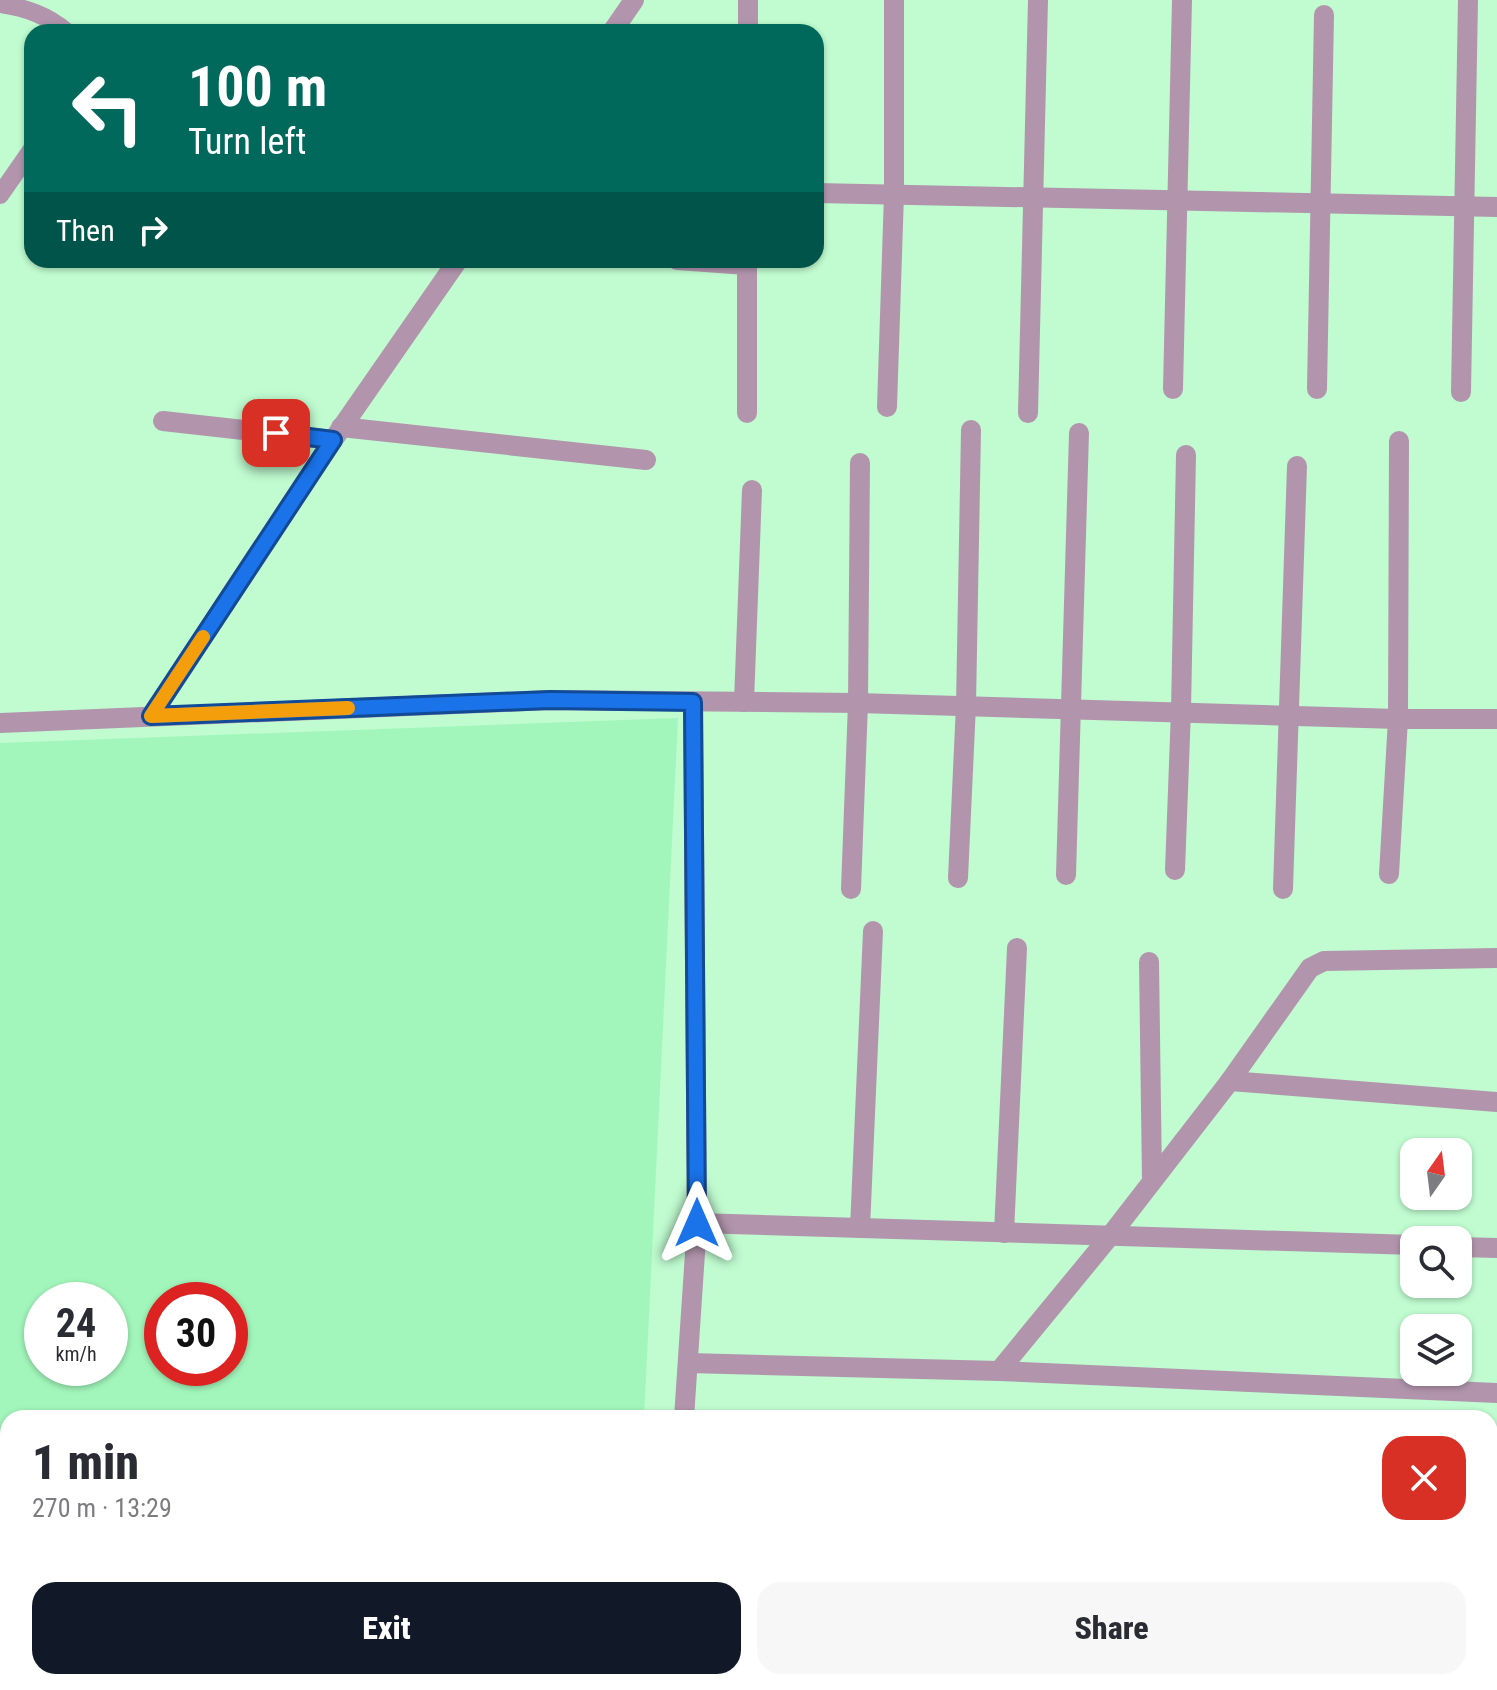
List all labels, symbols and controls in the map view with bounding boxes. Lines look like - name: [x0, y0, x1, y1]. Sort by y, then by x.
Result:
- text: 100 m: [188, 54, 327, 120]
- icon: left: [56, 56, 160, 160]
- text: Turn left: [188, 121, 306, 163]
- icon: right: [131, 208, 175, 252]
- text: Then: [56, 213, 115, 248]
- pin: [242, 399, 310, 467]
- icon: arrive: [254, 411, 298, 455]
- north arrow: [1400, 1138, 1472, 1210]
- map controls: [1400, 1138, 1472, 1386]
- position arrow: [655, 1181, 739, 1265]
- button: search: [1400, 1226, 1472, 1298]
- speed limit sign: 30: [144, 1282, 248, 1386]
- text: 24: [56, 1300, 96, 1347]
- button: layers: [1400, 1314, 1472, 1386]
- text: km/h: [55, 1342, 97, 1366]
- text: 1 min: [32, 1434, 139, 1491]
- button: close: [1382, 1436, 1466, 1520]
- text: 270 m · 13:29: [32, 1493, 172, 1523]
- button: Exit: [32, 1582, 741, 1674]
- button: Share: [757, 1582, 1466, 1674]

